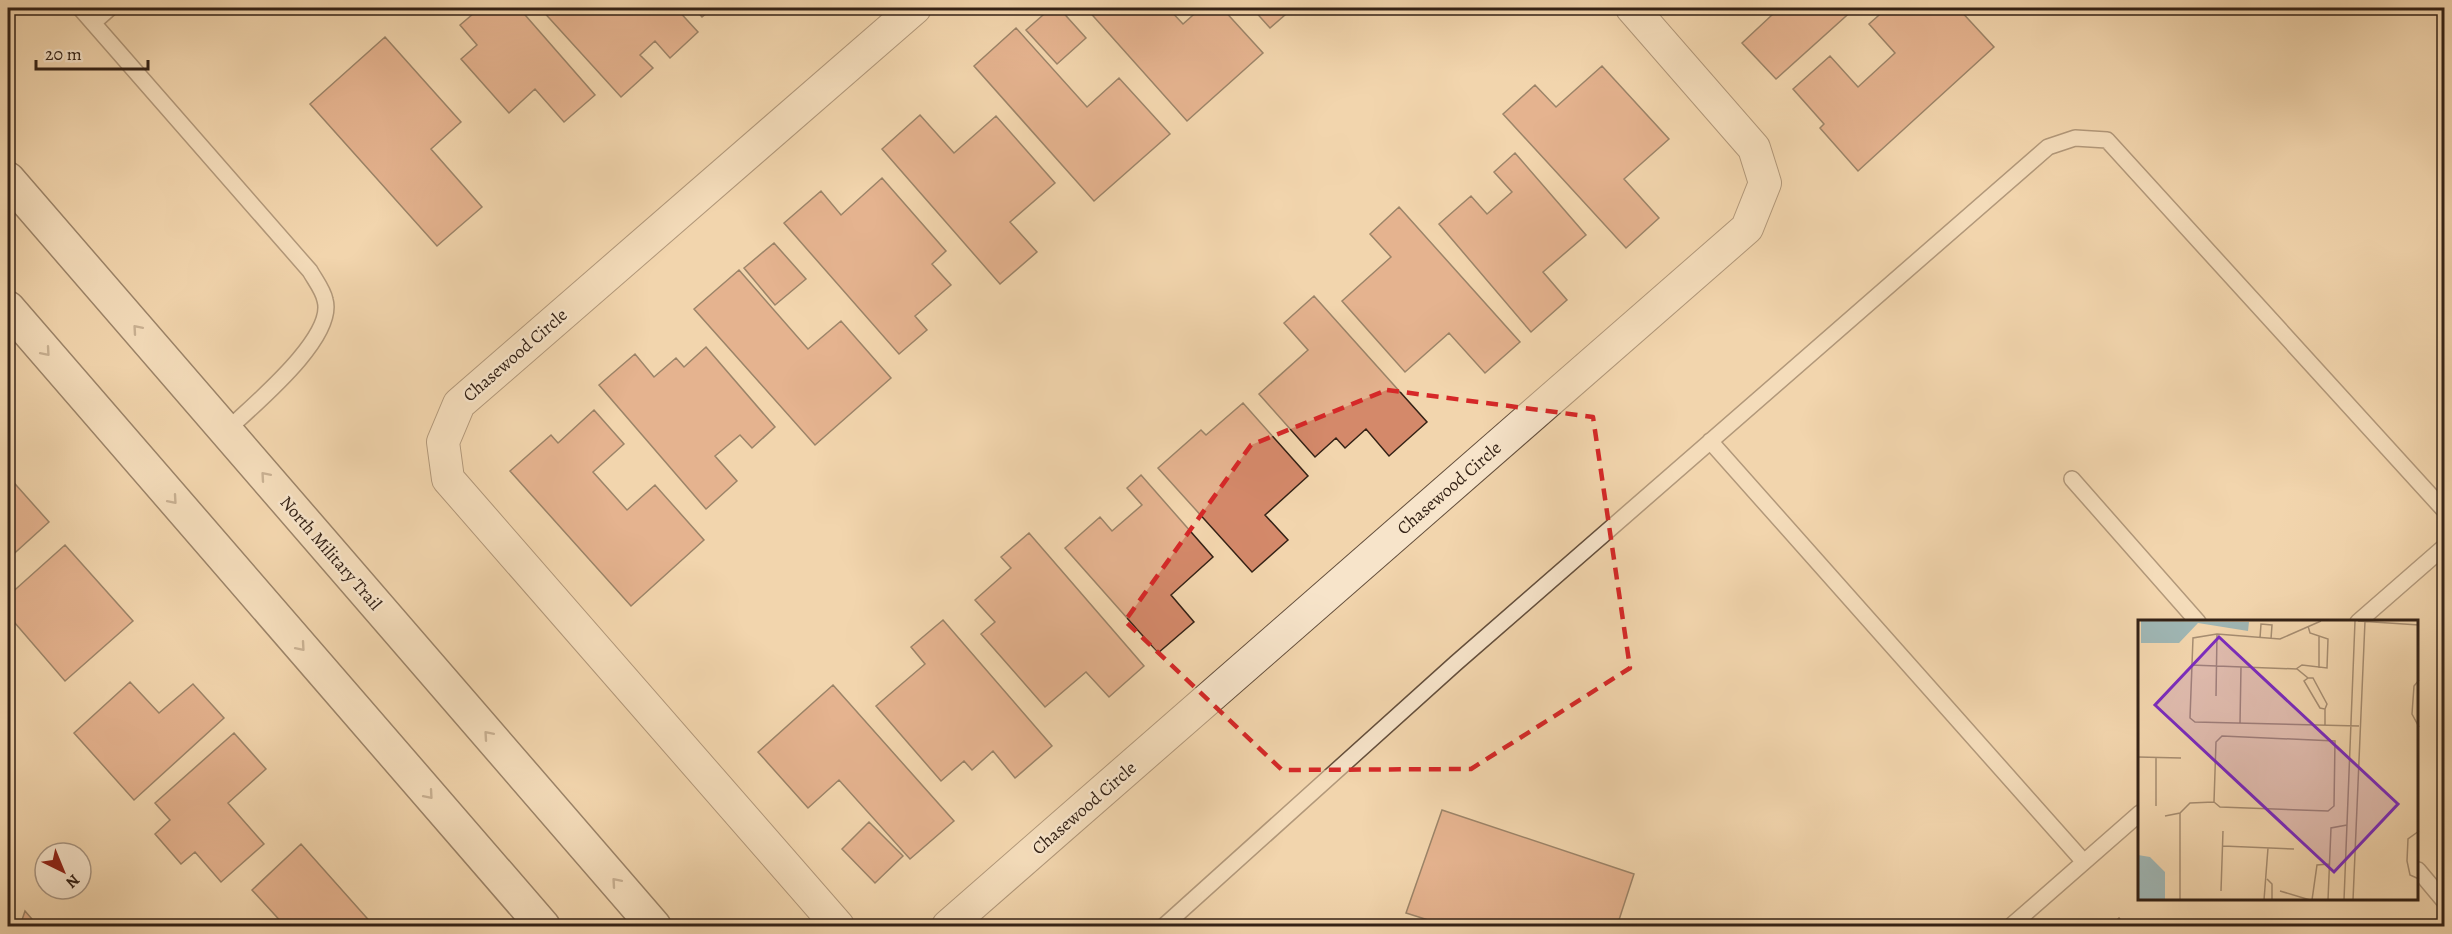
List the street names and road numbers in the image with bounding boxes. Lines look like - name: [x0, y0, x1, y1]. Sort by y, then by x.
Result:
- street label: Chasewood Circle: [458, 303, 572, 407]
- street label: Chasewood Circle: [1392, 436, 1506, 540]
- street label: North Military Trail: [275, 491, 388, 616]
- street label: Chasewood Circle: [1027, 756, 1141, 860]

